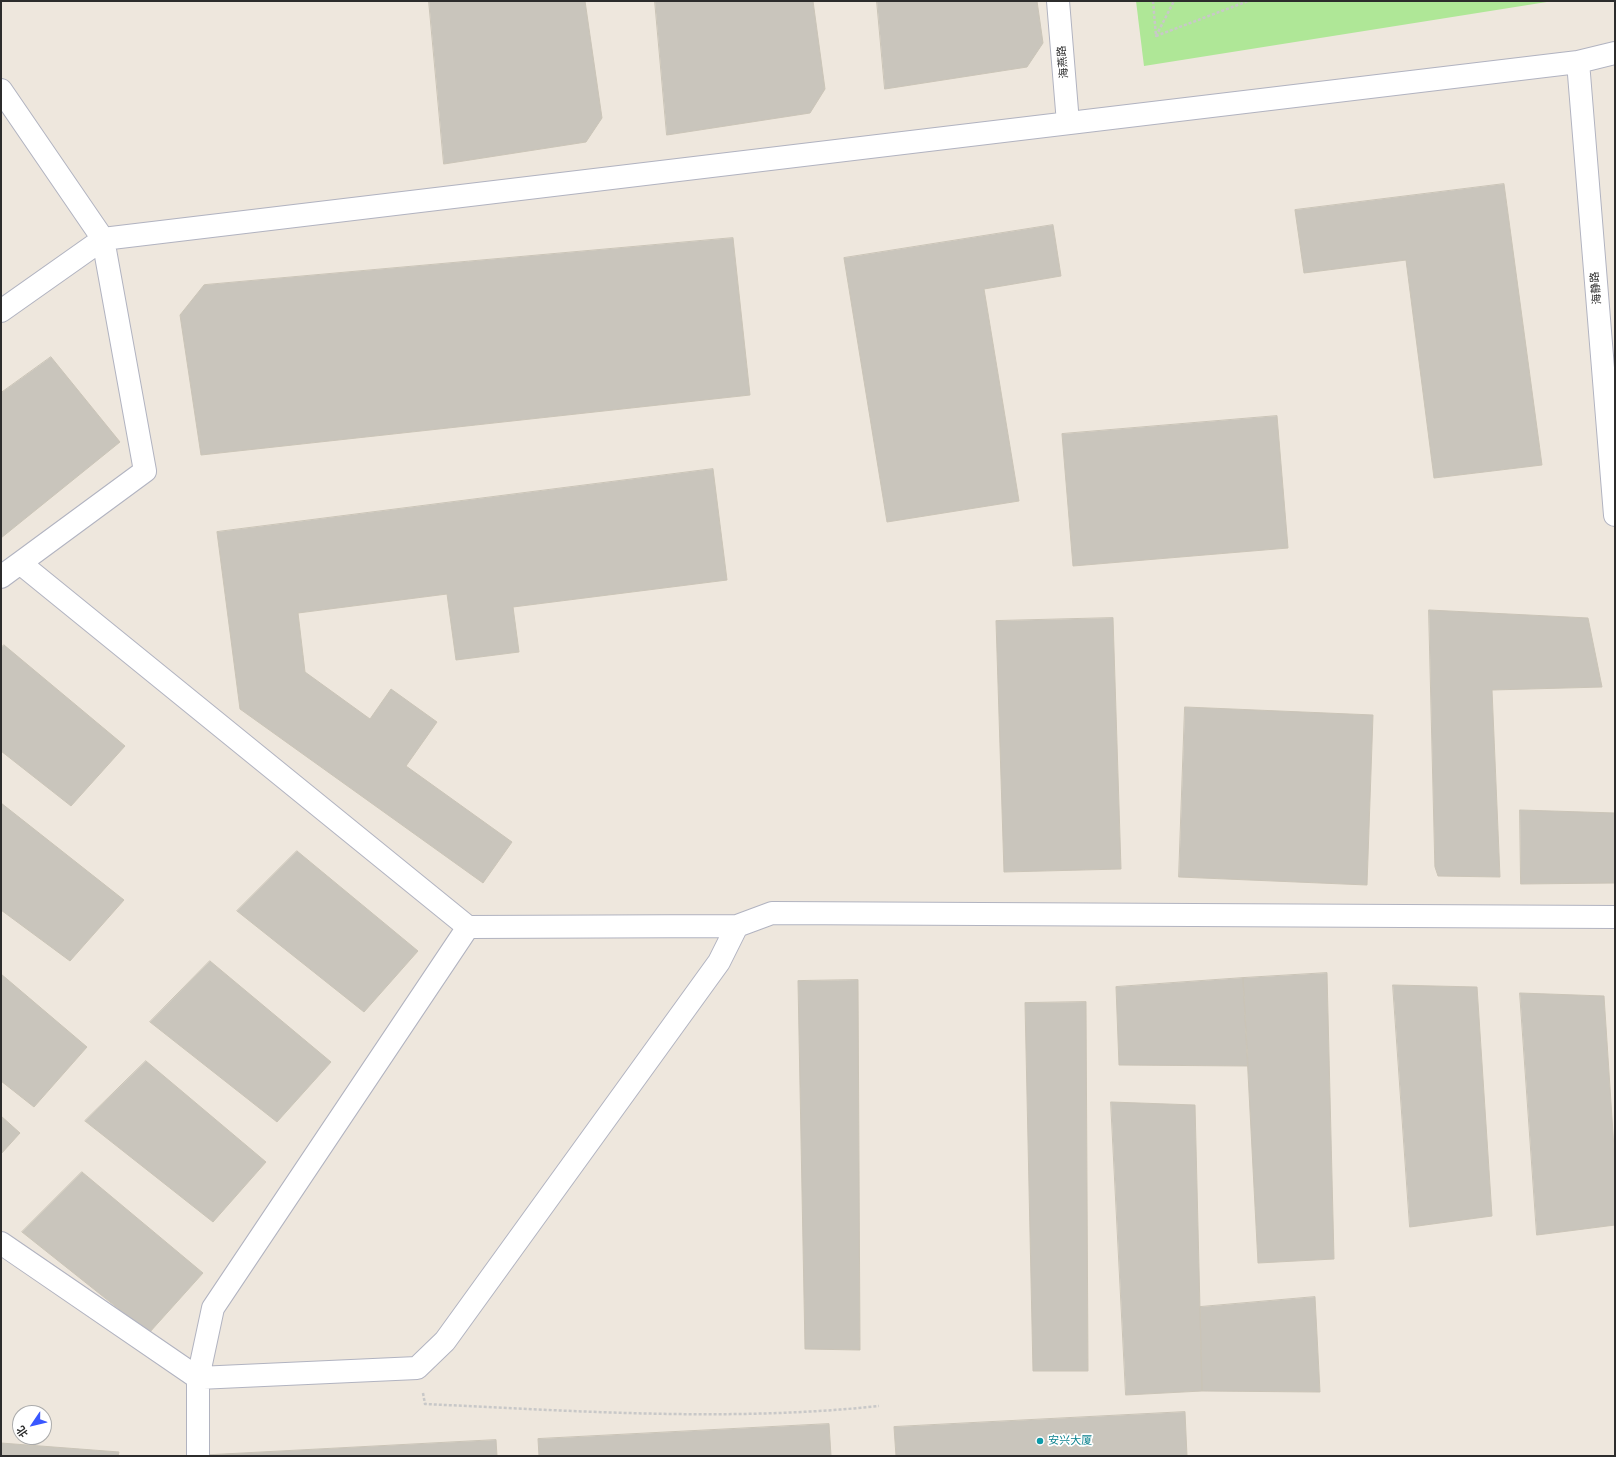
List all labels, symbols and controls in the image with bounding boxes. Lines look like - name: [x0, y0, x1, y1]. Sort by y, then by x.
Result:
- street label: 海燕路: [1055, 45, 1071, 79]
- street label: 海静路: [1588, 271, 1604, 305]
- north arrow: [12, 1405, 52, 1445]
- text: 北: [14, 1423, 31, 1440]
- place label: 安兴大厦: [1048, 1434, 1092, 1448]
- marker: 安兴大厦: [1035, 1436, 1045, 1446]

